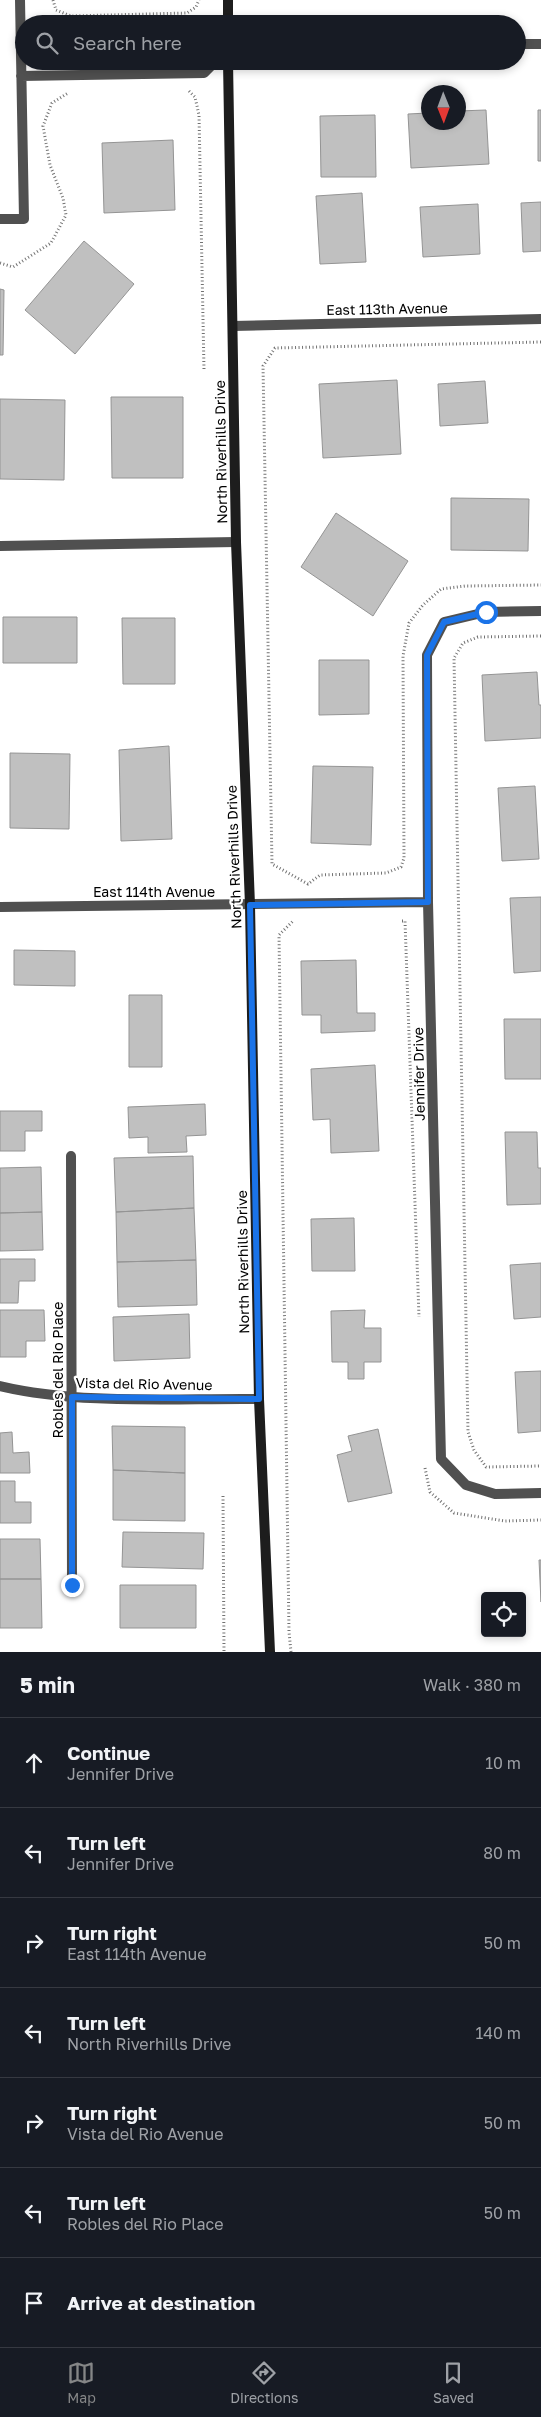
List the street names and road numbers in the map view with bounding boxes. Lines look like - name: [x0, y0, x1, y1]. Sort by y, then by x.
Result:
- street label: East 113th Avenue: [326, 299, 448, 318]
- street label: North Riverhills Drive: [211, 380, 230, 524]
- street label: North Riverhills Drive: [222, 785, 245, 929]
- street label: East 114th Avenue: [93, 883, 215, 900]
- street label: Jennifer Drive: [409, 1027, 428, 1121]
- street label: North Riverhills Drive: [233, 1190, 252, 1334]
- street label: Robles del Rio Place: [49, 1302, 66, 1438]
- street label: Vista del Rio Avenue: [75, 1374, 213, 1393]

